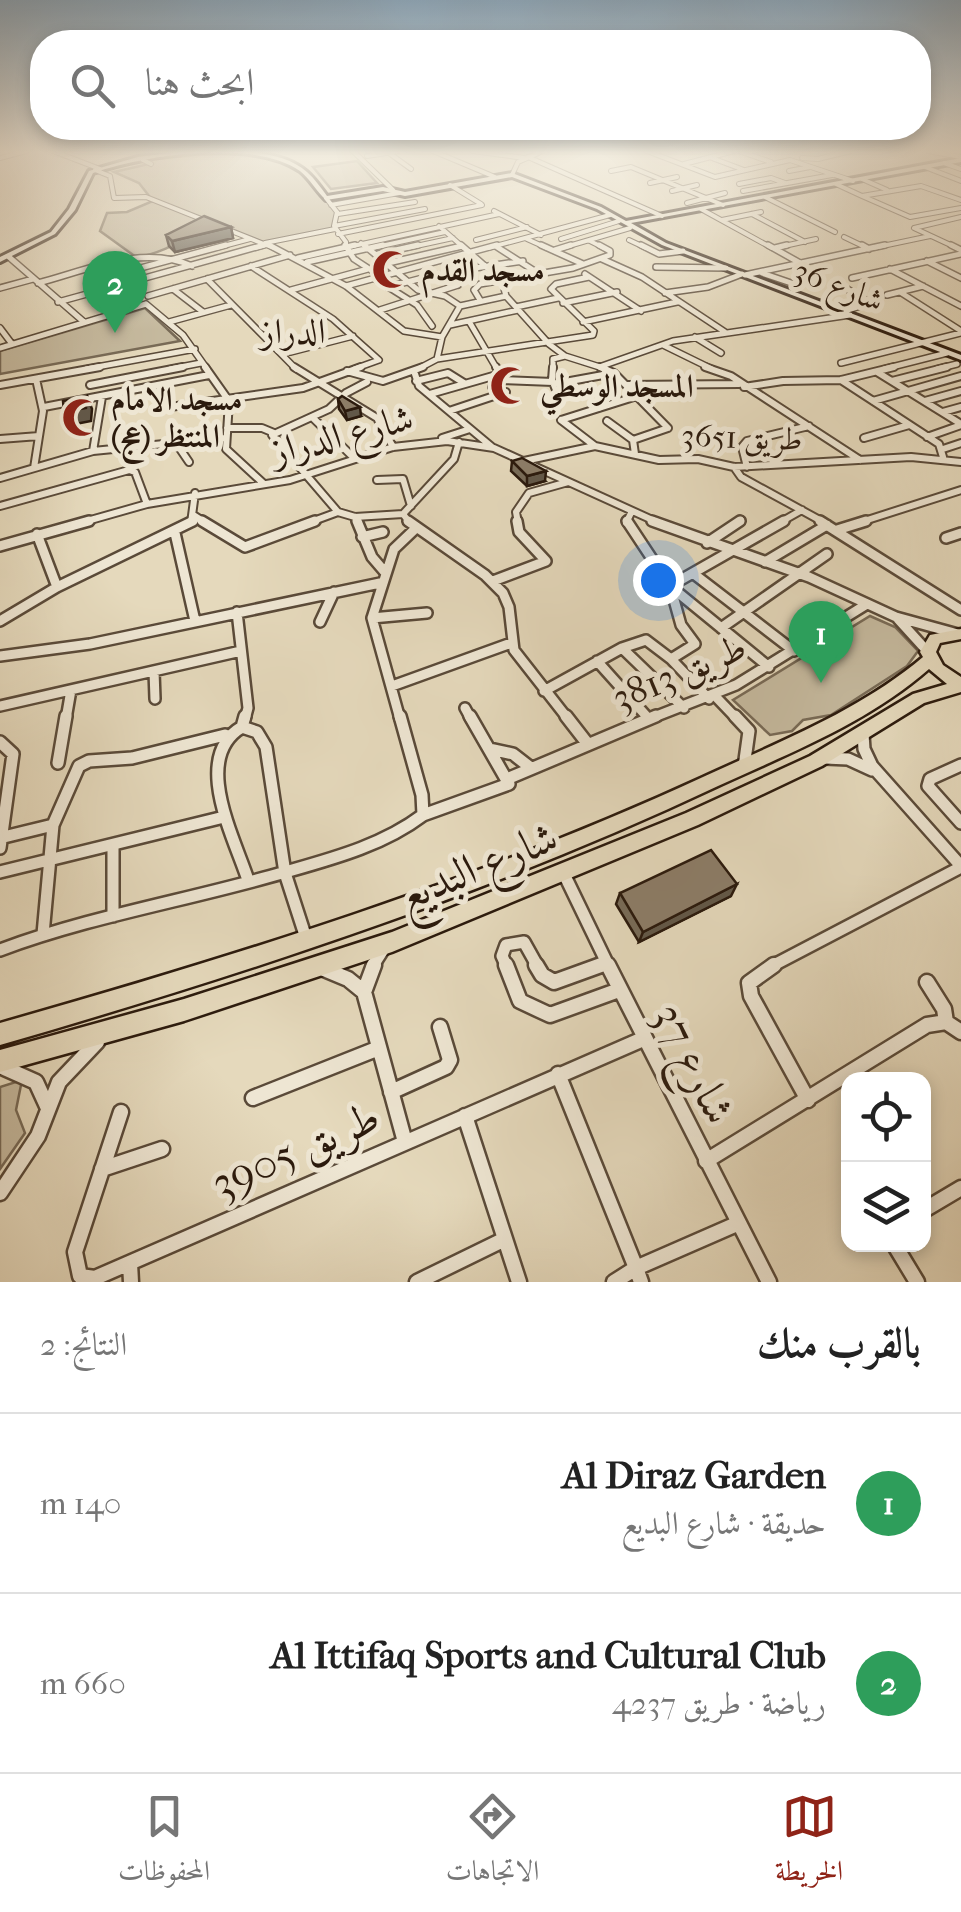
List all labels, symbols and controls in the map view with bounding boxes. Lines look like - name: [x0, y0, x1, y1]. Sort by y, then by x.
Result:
- search box: [30, 30, 931, 140]
- icon: search: [65, 58, 120, 113]
- text: ابحث هنا: [145, 60, 255, 105]
- mosque icon: مسجد القدم: [370, 249, 412, 291]
- pin: 2: [82, 250, 148, 333]
- place label: مسجد القدم: [421, 252, 545, 298]
- street label: شارع 36: [786, 252, 889, 327]
- district label: الدراز: [257, 311, 326, 352]
- mosque icon: المسجد الوسطي: [489, 365, 531, 407]
- place label: المسجد الوسطي: [540, 368, 694, 416]
- place label: مسجد الامام المنتظر (عج): [111, 381, 242, 464]
- street label: شارع الدراز: [263, 395, 420, 483]
- mosque icon: مسجد الامام المنتظر (عج): [60, 396, 102, 438]
- street label: طريق 3651: [681, 417, 803, 460]
- your location: [633, 555, 684, 606]
- pin: 1: [788, 600, 854, 683]
- street label: طريق 3813: [605, 624, 753, 722]
- street label: شارع البديع: [390, 810, 570, 935]
- street label: شارع 37: [632, 995, 746, 1137]
- map controls: [841, 1072, 931, 1252]
- button: locate: [841, 1072, 931, 1162]
- street label: طريق 3905: [203, 1090, 388, 1212]
- button: layers: [841, 1162, 931, 1252]
- text: بالقرب منك: [757, 1319, 921, 1368]
- text: النتائج: 2: [40, 1326, 127, 1363]
- text: Al Diraz Garden: [562, 1453, 826, 1498]
- text: 140 m: [40, 1485, 121, 1522]
- text: 1: [883, 1485, 894, 1522]
- text: حديقة · شارع البديع: [621, 1505, 826, 1542]
- text: Al Ittifaq Sports and Cultural Club: [270, 1633, 826, 1678]
- text: 660 m: [40, 1665, 126, 1702]
- text: 2: [880, 1665, 897, 1702]
- text: رياضة · طريق 4237: [612, 1685, 826, 1722]
- tab: المحفوظات: [118, 1789, 210, 1898]
- tab: الاتجاهات: [446, 1789, 539, 1898]
- tab: الخريطة: [775, 1789, 843, 1898]

